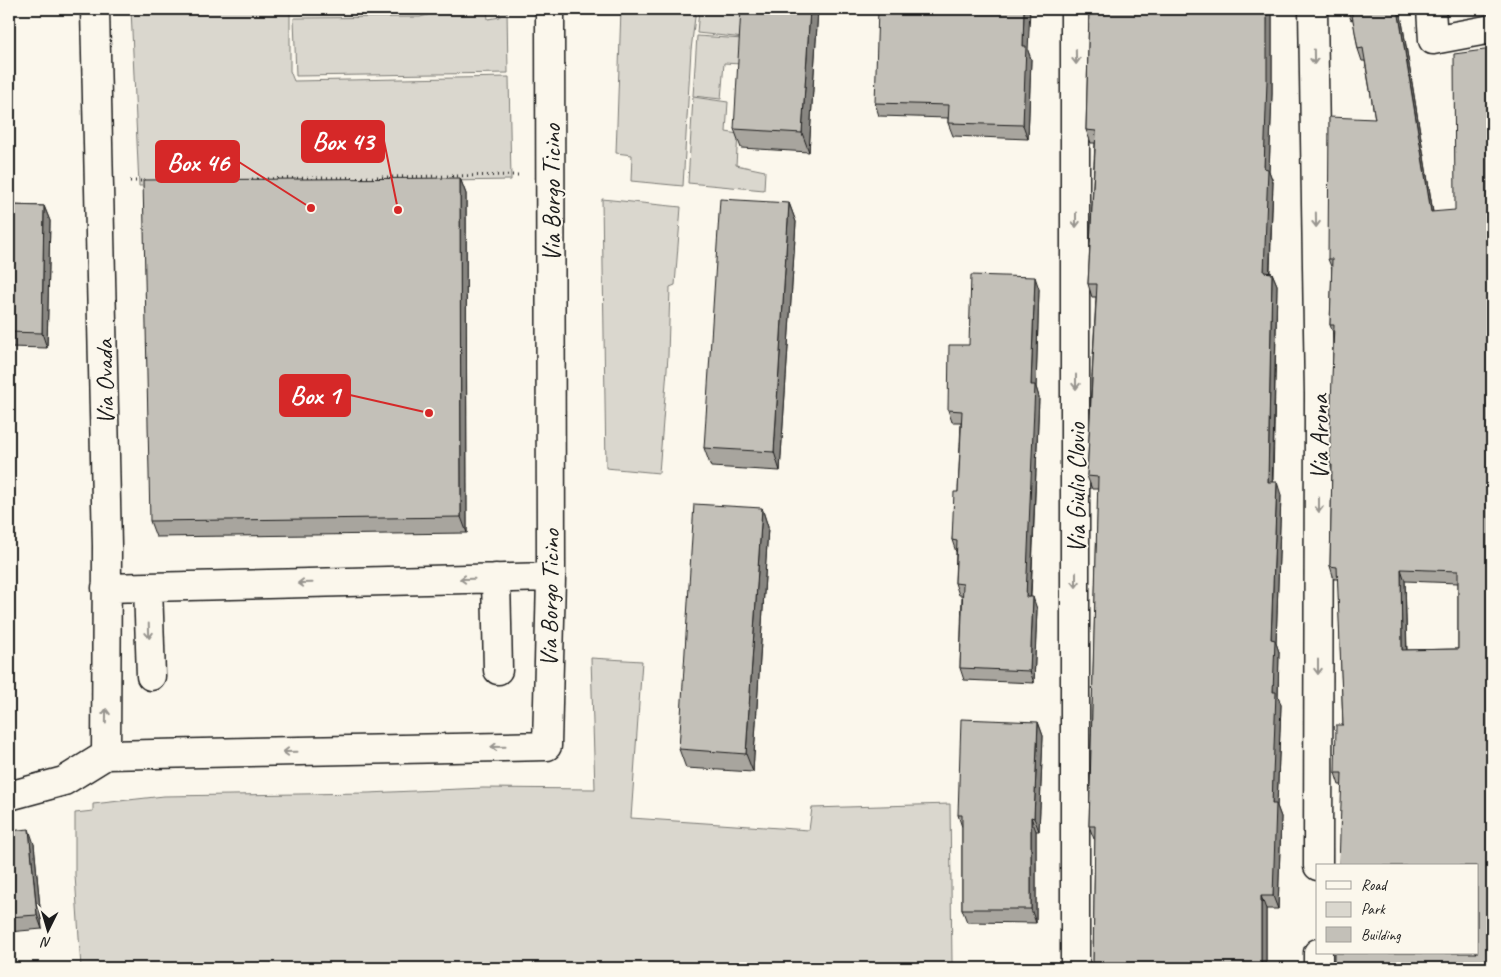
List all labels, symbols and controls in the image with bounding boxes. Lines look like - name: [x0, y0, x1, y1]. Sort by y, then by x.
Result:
- one-way arrow: [1071, 49, 1081, 65]
- one-way arrow: [1309, 49, 1319, 65]
- callout: Box 43: [302, 121, 384, 162]
- street label: Via Borgo Ticino: [536, 123, 568, 262]
- text: Box 43: [312, 125, 376, 158]
- callout: Box 46: [156, 141, 239, 182]
- text: Box 46: [167, 146, 231, 179]
- one-way arrow: [1071, 212, 1081, 228]
- one-way arrow: [1311, 212, 1321, 228]
- street label: Via Ovada: [88, 337, 122, 425]
- one-way arrow: [1071, 374, 1081, 390]
- callout: Box 1: [280, 375, 350, 416]
- text: Box 1: [290, 379, 343, 412]
- street label: Via Arona: [1304, 392, 1336, 480]
- street label: Via Giulio Clovio: [1061, 422, 1093, 553]
- one-way arrow: [1314, 496, 1324, 513]
- street label: Via Borgo Ticino: [533, 528, 567, 667]
- one-way arrow: [1071, 572, 1081, 588]
- one-way arrow: [459, 574, 476, 584]
- one-way arrow: [297, 578, 313, 588]
- one-way arrow: [145, 623, 154, 639]
- one-way arrow: [1313, 659, 1323, 675]
- one-way arrow: [101, 708, 111, 724]
- one-way arrow: [490, 742, 506, 752]
- one-way arrow: [282, 747, 298, 756]
- legend: [1316, 864, 1478, 954]
- text: Road: [1361, 876, 1388, 895]
- text: Park: [1361, 900, 1386, 919]
- north arrow: [22, 904, 72, 954]
- text: Building: [1361, 926, 1401, 945]
- text: N: [40, 933, 52, 951]

